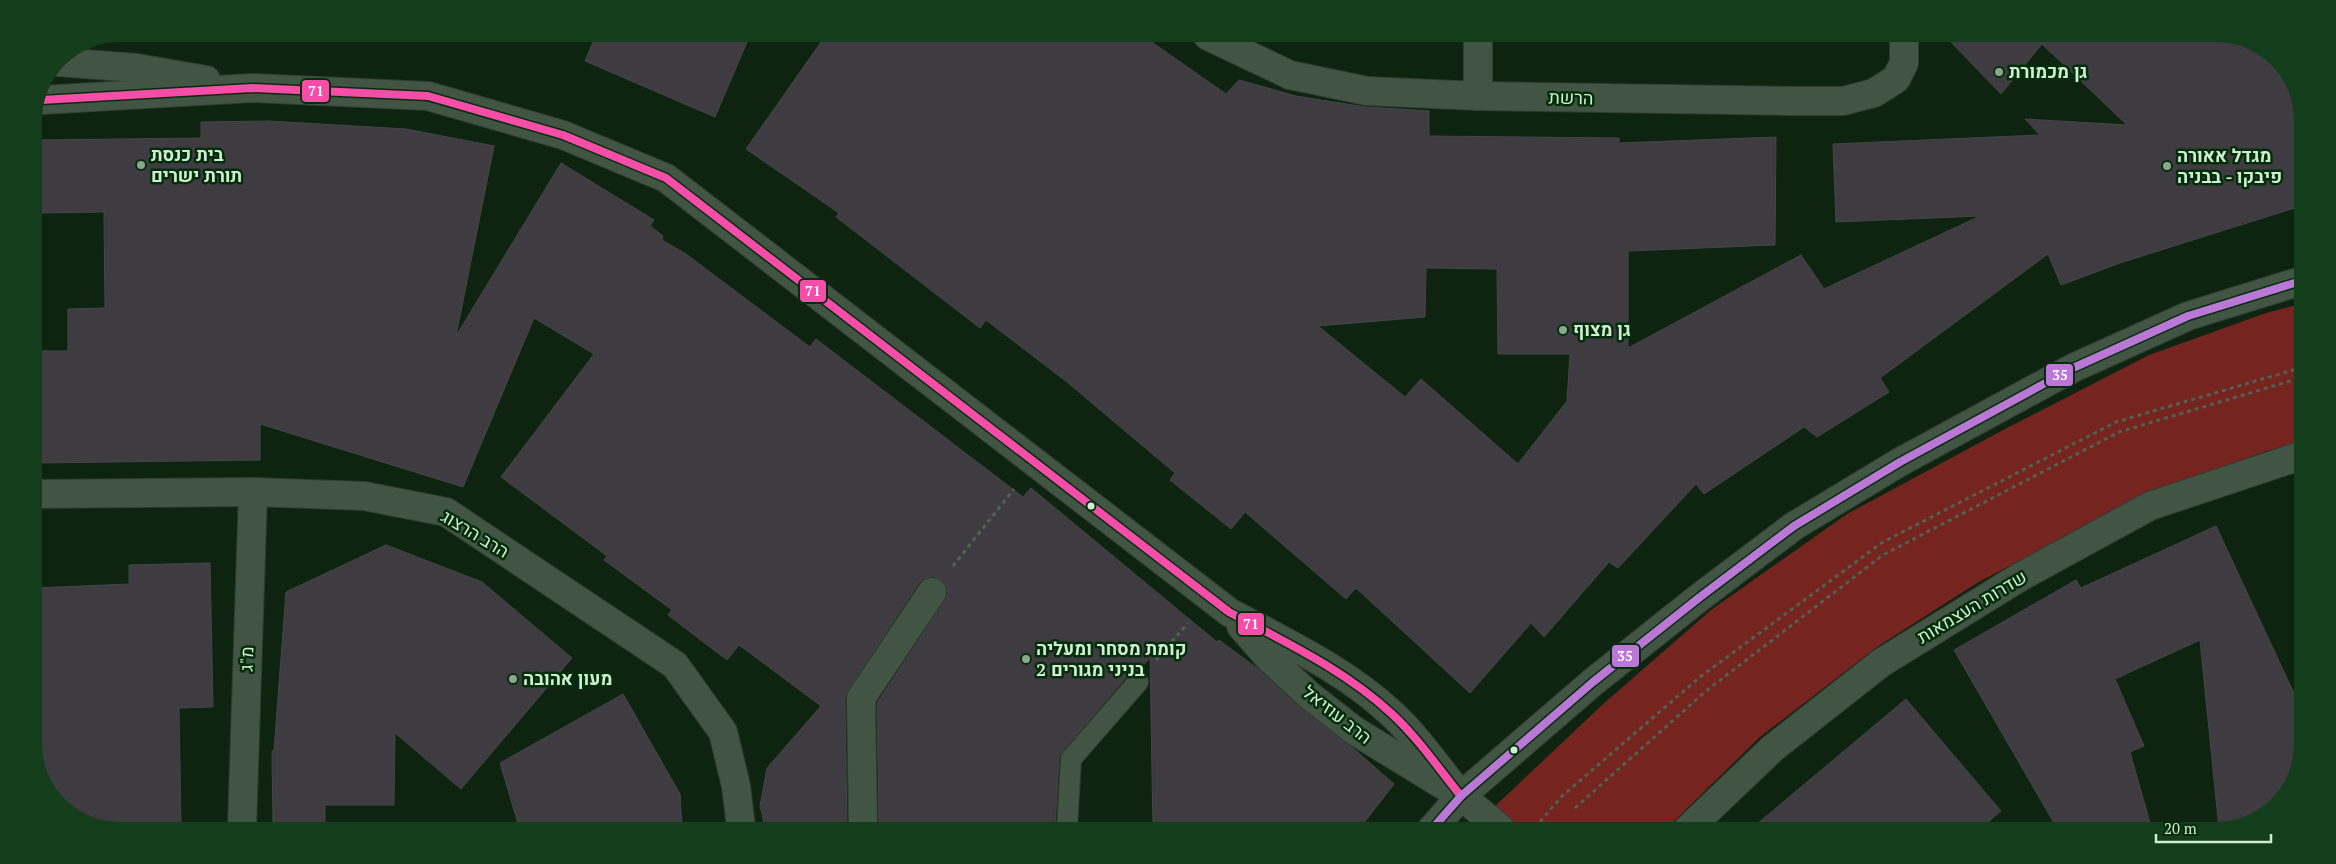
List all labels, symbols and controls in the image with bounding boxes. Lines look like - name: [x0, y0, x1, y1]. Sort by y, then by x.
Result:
- place label: גן מכמורת: [2009, 59, 2088, 83]
- marker: גן מכמורת: [1993, 66, 2005, 78]
- line badge: 71: [301, 79, 330, 103]
- text: 71: [308, 81, 324, 100]
- street label: הרשת: [1548, 85, 1594, 109]
- place label: בית כנסת תורת ישרים: [151, 142, 242, 187]
- place label: מגדל אאורה פיבקו - בבניה: [2177, 143, 2282, 188]
- marker: בית כנסת תורת ישרים: [135, 159, 147, 171]
- marker: מגדל אאורה פיבקו - בבניה: [2161, 160, 2173, 172]
- line badge: 71: [799, 279, 827, 303]
- text: 71: [805, 281, 821, 300]
- place label: גן מצוף: [1573, 317, 1631, 341]
- marker: גן מצוף: [1557, 324, 1569, 336]
- line badge: 35: [2045, 363, 2074, 387]
- text: 35: [2052, 365, 2068, 384]
- unlabelled marker: [1086, 501, 1096, 511]
- street label: הרב הרצוג: [437, 504, 514, 563]
- street label: שדרות העצמאות: [1912, 564, 2031, 648]
- line badge: 71: [1237, 612, 1265, 636]
- text: 71: [1243, 614, 1259, 633]
- place label: קומת מסחר ומעליה 2 בניני מגורים: [1036, 636, 1186, 681]
- line badge: 35: [1611, 644, 1640, 668]
- street label: מ"ג: [234, 646, 258, 672]
- text: 35: [1617, 646, 1633, 665]
- marker: קומת מסחר ומעליה 2 בניני מגורים: [1020, 653, 1032, 665]
- place label: מעון אהובה: [523, 666, 612, 690]
- marker: מעון אהובה: [507, 673, 519, 685]
- street label: הרב עוזיאל: [1298, 680, 1377, 749]
- unlabelled marker: [1509, 745, 1519, 755]
- scale bar: [2156, 812, 2271, 844]
- text: 20 m: [2164, 818, 2197, 838]

